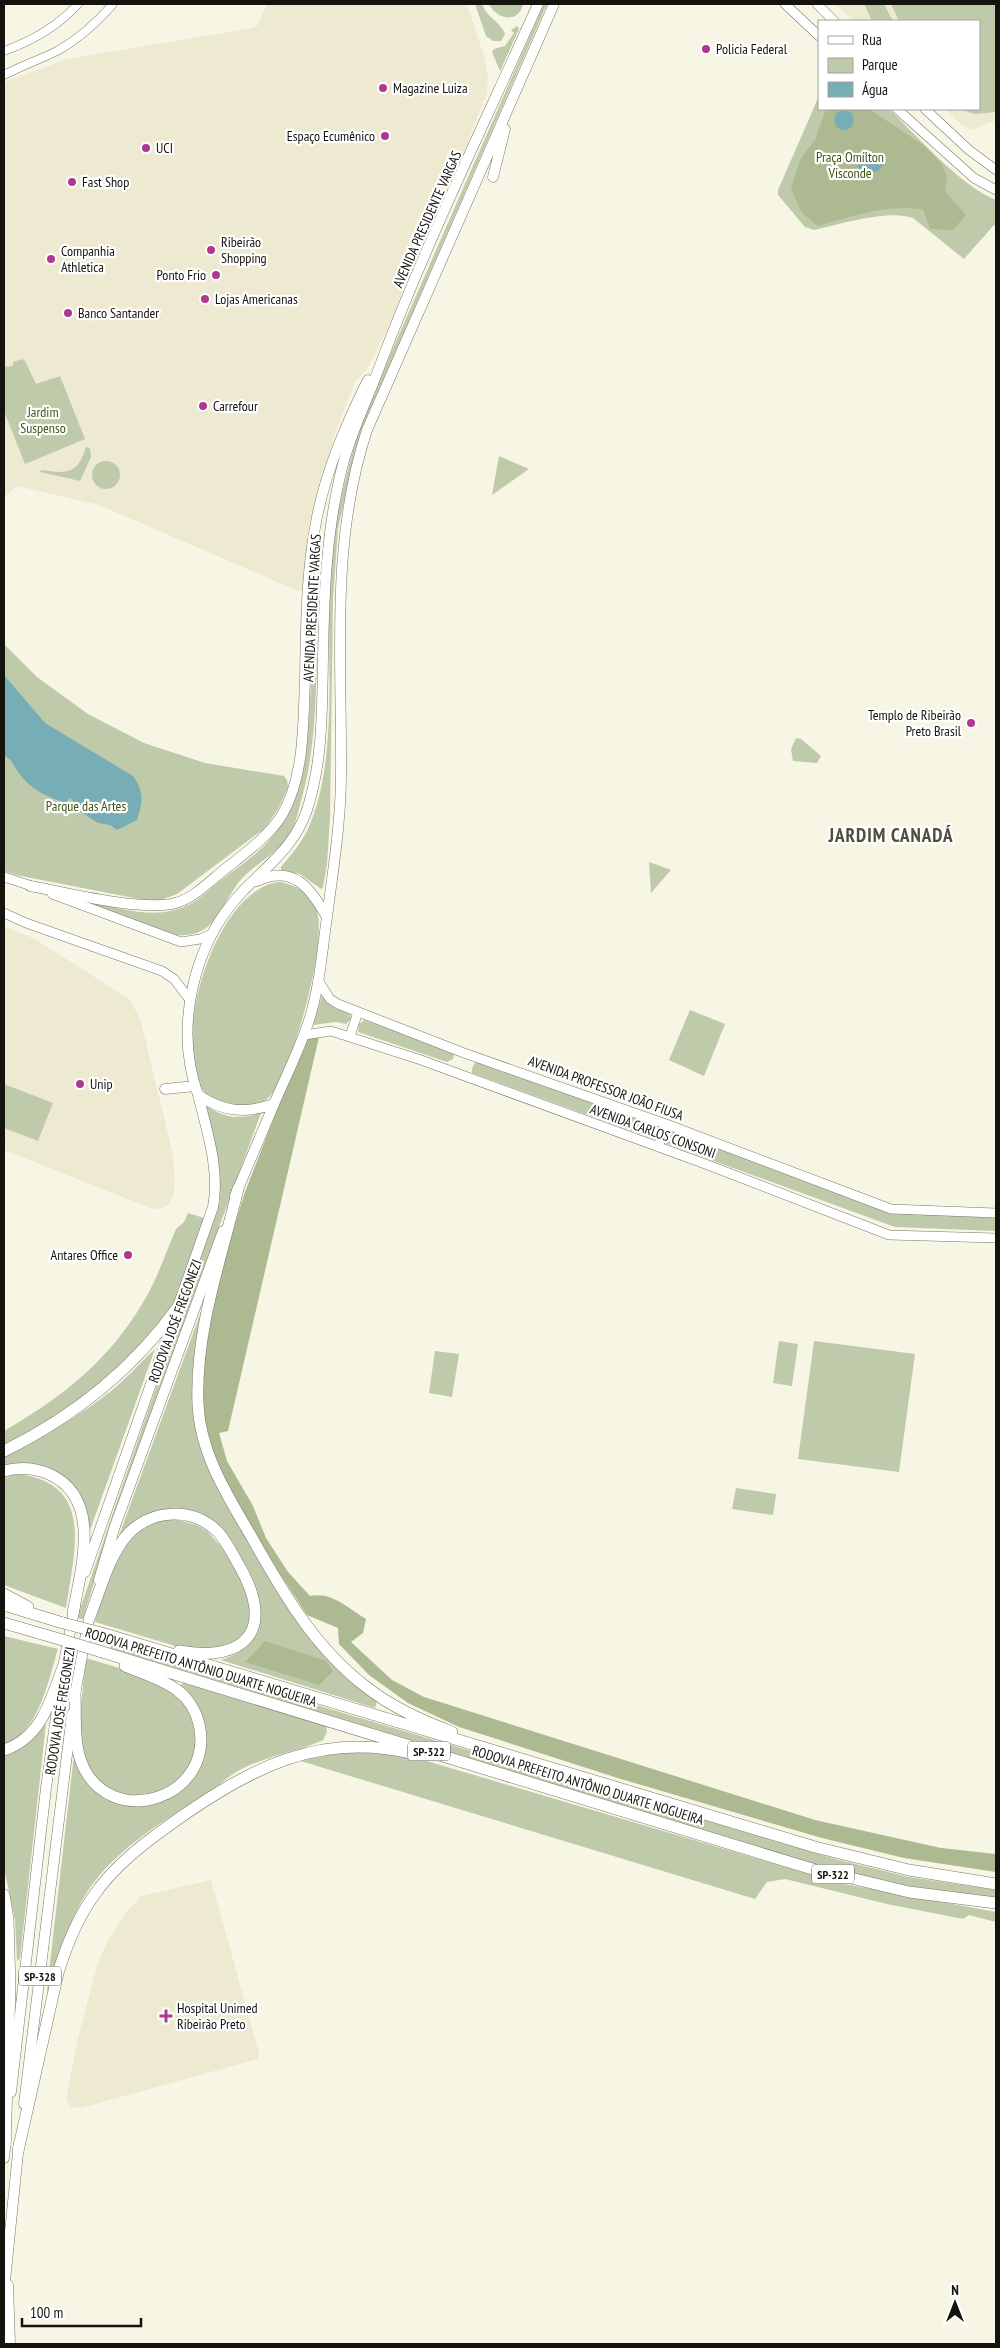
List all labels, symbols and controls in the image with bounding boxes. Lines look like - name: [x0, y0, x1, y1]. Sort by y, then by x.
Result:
- legend: [818, 20, 980, 110]
- text: Rua: [862, 30, 882, 49]
- place label: Policia Federal: [716, 40, 788, 58]
- marker: Policia Federal: [700, 43, 712, 55]
- text: Parque: [862, 55, 898, 74]
- place label: Magazine Luiza: [393, 79, 468, 97]
- text: Água: [862, 80, 888, 99]
- marker: Magazine Luiza: [377, 82, 389, 94]
- place label: Espaço Ecumênico: [287, 127, 375, 145]
- marker: Espaço Ecumênico: [379, 130, 391, 142]
- place label: UCI: [156, 139, 173, 157]
- marker: UCI: [140, 142, 152, 154]
- street label: AVENIDA PRESIDENTE VARGAS: [389, 148, 465, 290]
- park label: Praça Omílton Visconde: [816, 148, 884, 182]
- place label: Fast Shop: [82, 173, 129, 191]
- marker: Fast Shop: [66, 176, 78, 188]
- place label: Ribeirão Shopping: [221, 233, 267, 267]
- place label: Companhia Athletica: [61, 242, 115, 276]
- marker: Ribeirão Shopping: [205, 244, 217, 256]
- marker: Companhia Athletica: [45, 253, 57, 265]
- place label: Ponto Frio: [156, 266, 206, 284]
- marker: Ponto Frio: [210, 269, 222, 281]
- place label: Lojas Americanas: [215, 290, 298, 308]
- marker: Lojas Americanas: [199, 293, 211, 305]
- place label: Banco Santander: [78, 304, 159, 322]
- marker: Banco Santander: [62, 307, 74, 319]
- place label: Carrefour: [213, 397, 258, 415]
- marker: Carrefour: [197, 400, 209, 412]
- park label: Jardim Suspenso: [20, 403, 66, 437]
- street label: AVENIDA PRESIDENTE VARGAS: [299, 534, 325, 682]
- place label: Templo de Ribeirão Preto Brasil: [868, 706, 962, 740]
- marker: Templo de Ribeirão Preto Brasil: [965, 717, 977, 729]
- park label: Parque das Artes: [46, 797, 126, 815]
- district label: JARDIM CANADÁ: [828, 823, 954, 847]
- street label: AVENIDA PROFESSOR JOÃO FIUSA: [526, 1052, 686, 1125]
- place label: Unip: [90, 1075, 113, 1093]
- marker: Unip: [74, 1078, 86, 1090]
- street label: AVENIDA CARLOS CONSONI: [588, 1100, 718, 1162]
- place label: Antares Office: [51, 1246, 118, 1264]
- marker: Antares Office: [122, 1249, 134, 1261]
- street label: RODOVIA JOSÉ FREGONEZI: [144, 1257, 206, 1385]
- street label: RODOVIA PREFEITO ANTÔNIO DUARTE NOGUEIRA: [83, 1623, 319, 1711]
- street label: RODOVIA JOSÉ FREGONEZI: [41, 1646, 79, 1776]
- street label: RODOVIA PREFEITO ANTÔNIO DUARTE NOGUEIRA: [470, 1741, 706, 1829]
- road number: SP-322: [408, 1742, 450, 1760]
- road number: SP-322: [812, 1865, 854, 1884]
- road number: SP-328: [19, 1966, 61, 1985]
- place label: Hospital Unimed Ribeirão Preto: [177, 1999, 258, 2033]
- marker: Hospital Unimed Ribeirão Preto: [159, 2009, 173, 2023]
- north arrow: [930, 2278, 980, 2328]
- text: N: [951, 2281, 959, 2299]
- scale bar: [22, 2296, 141, 2328]
- text: 100 m: [30, 2303, 63, 2322]

